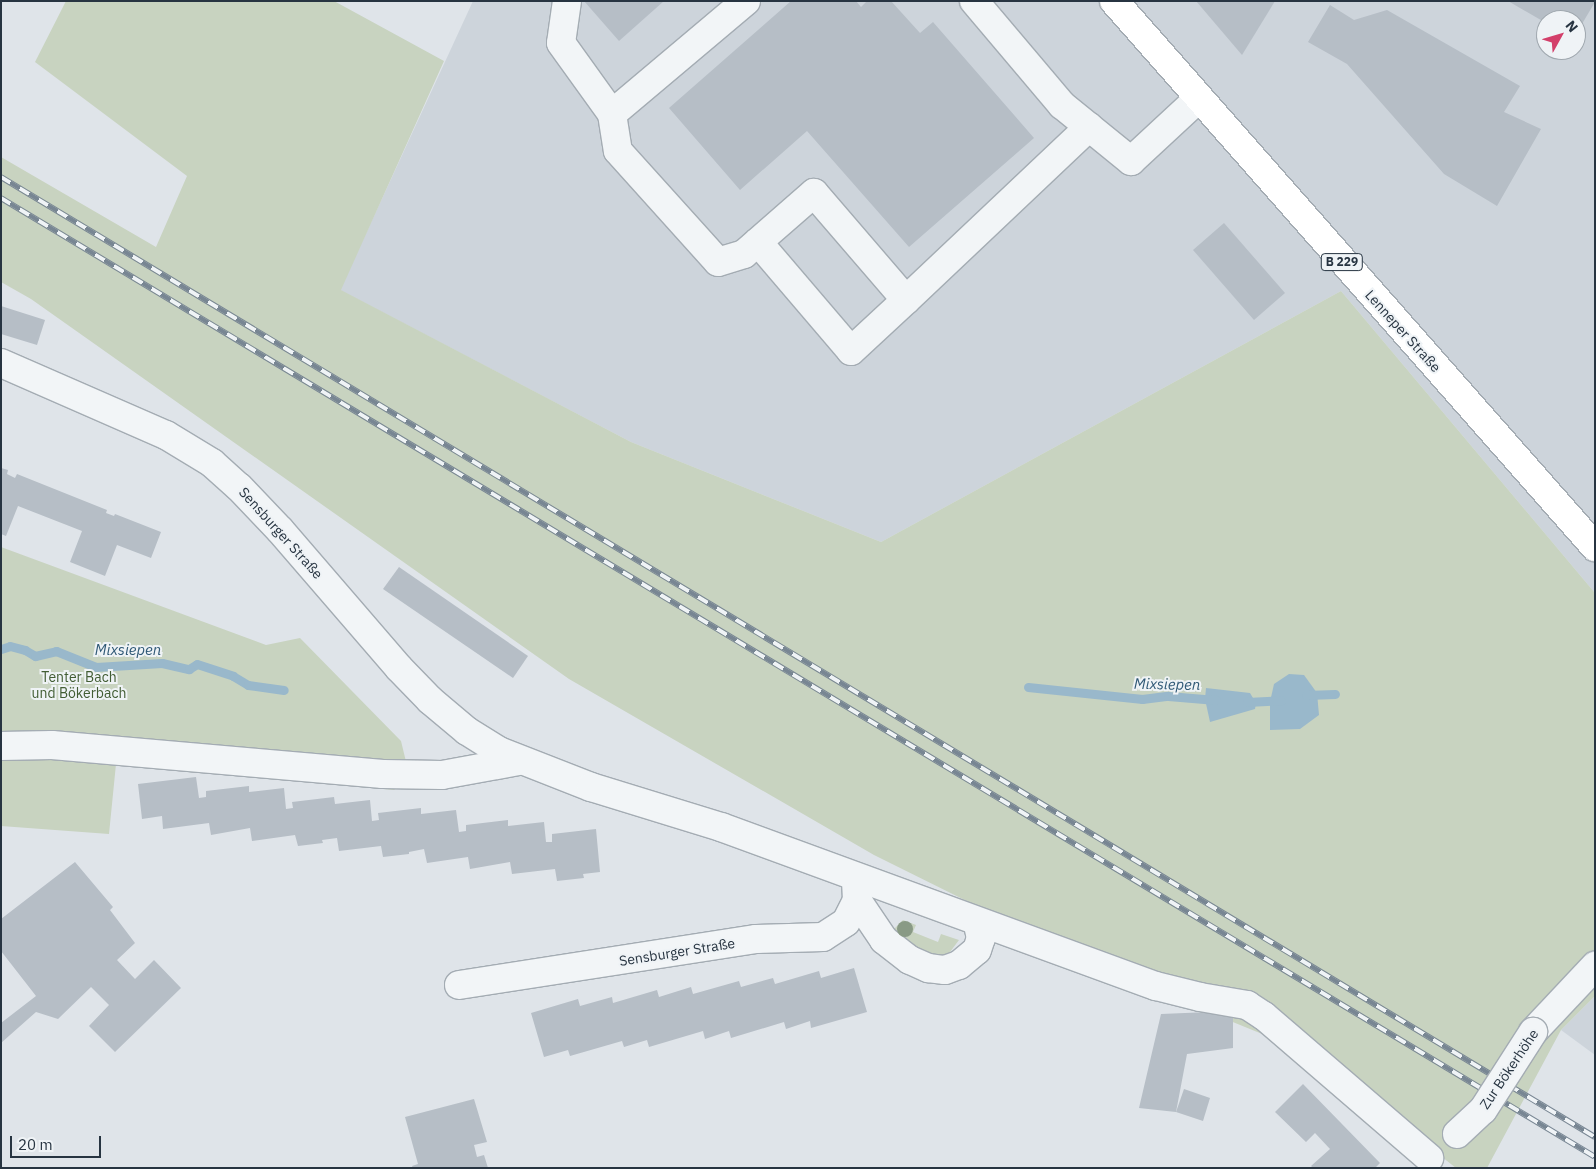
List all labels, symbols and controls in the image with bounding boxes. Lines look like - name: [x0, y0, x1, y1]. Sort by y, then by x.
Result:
- north arrow: [1536, 10, 1586, 60]
- text: N: [1562, 17, 1582, 36]
- road number: B 229: [1321, 252, 1363, 272]
- street label: Lenneper Straße: [1362, 286, 1444, 376]
- street label: Sensburger Straße: [236, 484, 326, 582]
- water label: Mixsiepen: [95, 641, 161, 659]
- park label: Tenter Bach und Bökerbach: [32, 669, 126, 702]
- water label: Mixsiepen: [1134, 674, 1200, 694]
- street label: Sensburger Straße: [618, 935, 736, 969]
- street label: Zur Bökerhöhe: [1476, 1026, 1542, 1112]
- scale bar: [12, 1126, 104, 1158]
- text: 20 m: [18, 1135, 53, 1154]

